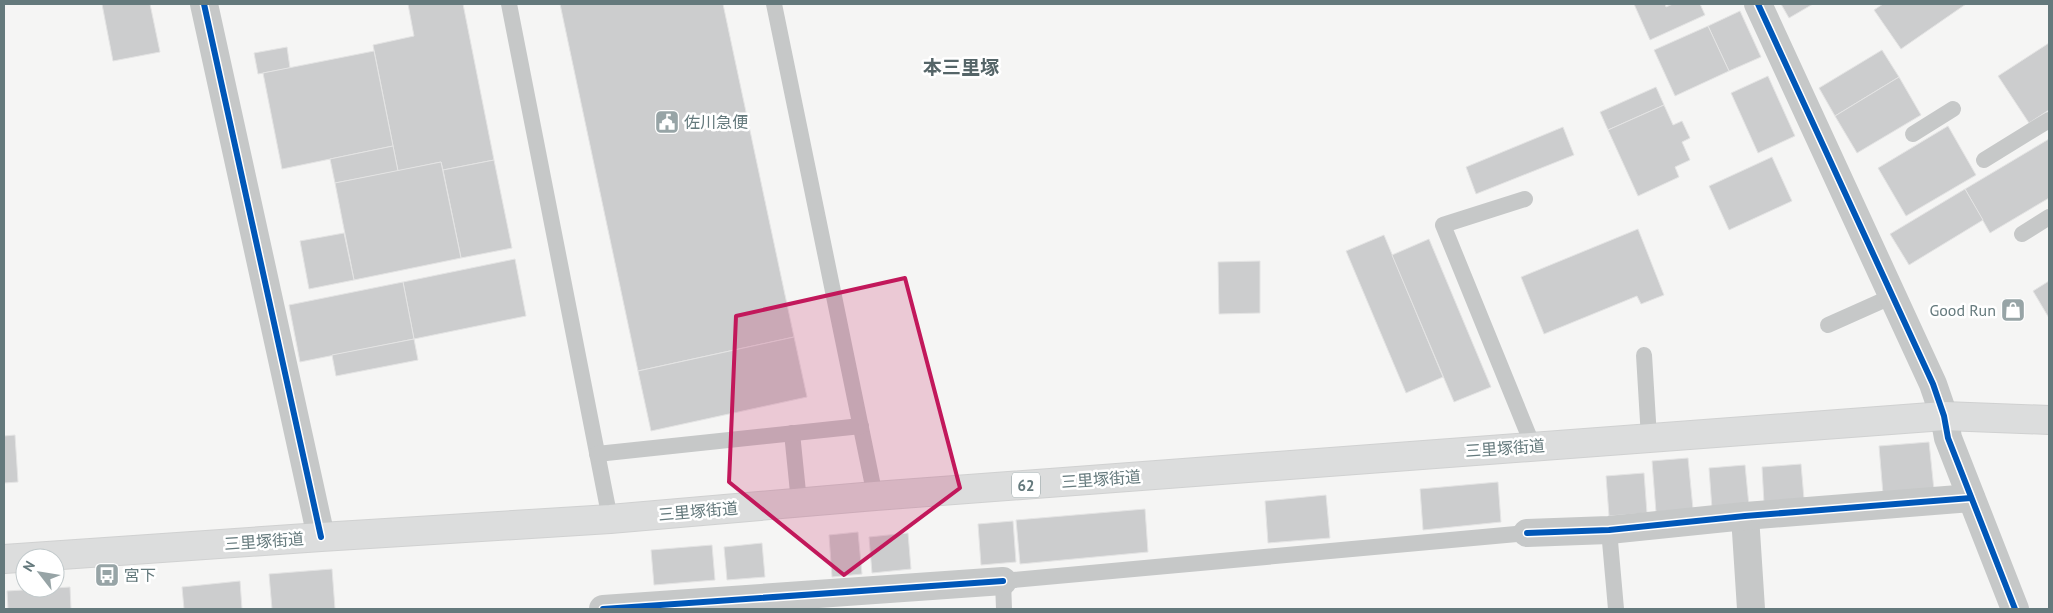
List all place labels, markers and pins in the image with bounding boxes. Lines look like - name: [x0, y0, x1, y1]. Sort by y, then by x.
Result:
- public building icon: 佐川急便: [654, 109, 680, 135]
- place label: 佐川急便: [684, 112, 748, 132]
- shop icon: Good Run: [2000, 297, 2026, 323]
- place label: Good Run: [1929, 300, 1996, 320]
- bus stop icon: 宮下: [94, 562, 120, 588]
- place label: 宮下: [124, 565, 156, 585]

